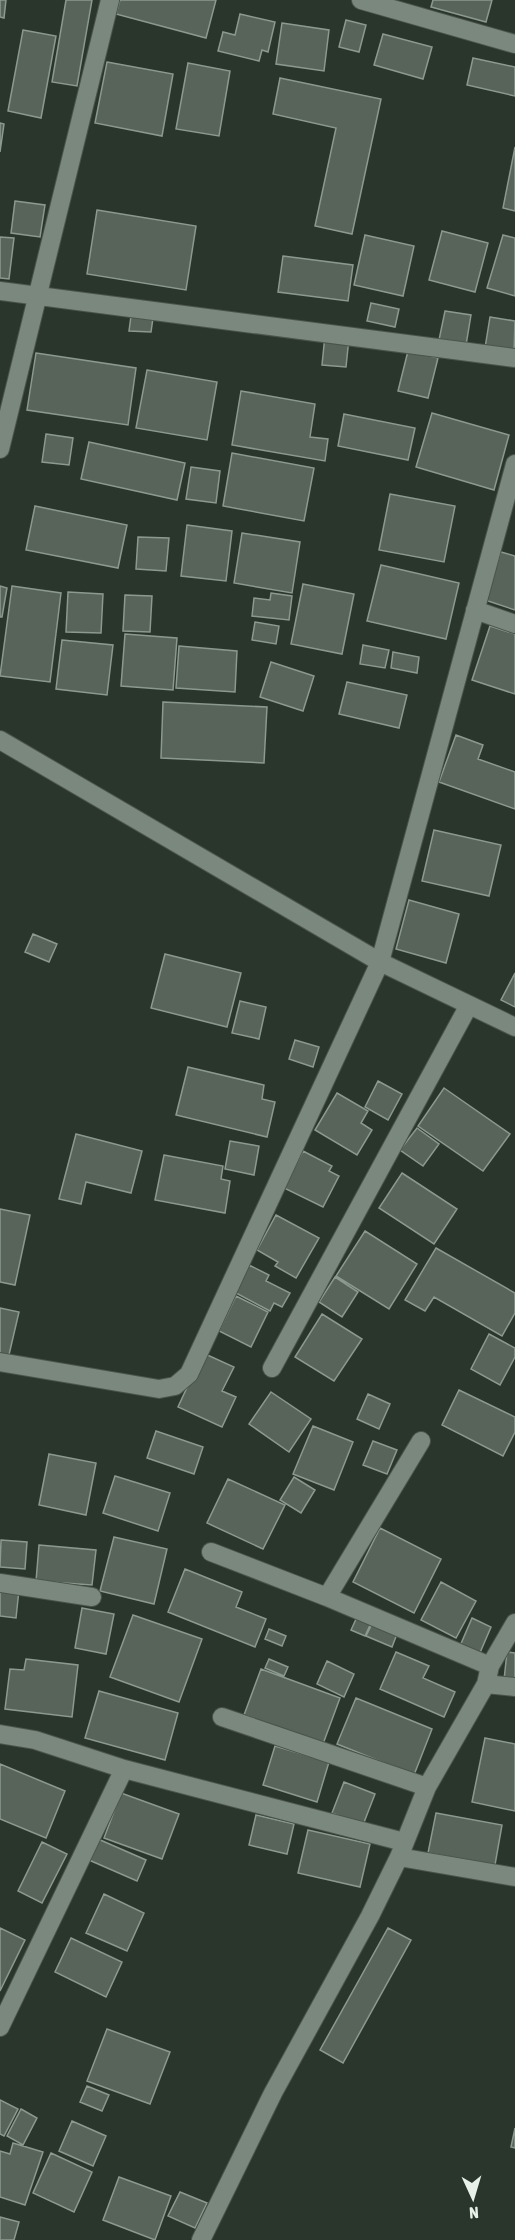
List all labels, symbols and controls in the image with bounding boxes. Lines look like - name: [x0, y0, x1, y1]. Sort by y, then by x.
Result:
- north arrow: [443, 2168, 503, 2228]
- text: N: [469, 2204, 479, 2222]

